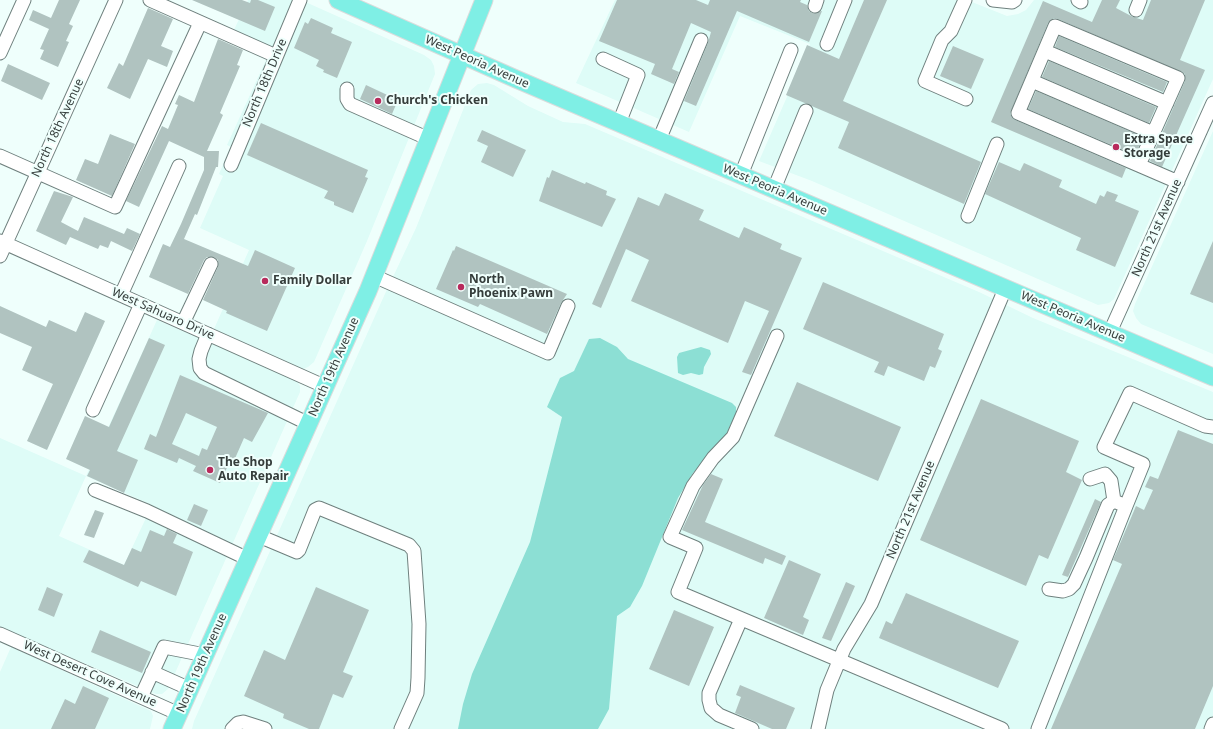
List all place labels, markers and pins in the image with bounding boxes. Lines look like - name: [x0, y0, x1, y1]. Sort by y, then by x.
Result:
- place label: Church's Chicken: [386, 94, 488, 108]
- marker: Church's Chicken: [373, 96, 383, 106]
- place label: Extra Space Storage: [1124, 133, 1193, 161]
- marker: Extra Space Storage: [1111, 142, 1121, 152]
- place label: North Phoenix Pawn: [469, 273, 553, 301]
- place label: Family Dollar: [273, 274, 352, 288]
- marker: Family Dollar: [260, 276, 270, 286]
- marker: North Phoenix Pawn: [456, 282, 466, 292]
- place label: The Shop Auto Repair: [218, 456, 289, 484]
- marker: The Shop Auto Repair: [205, 465, 215, 475]

